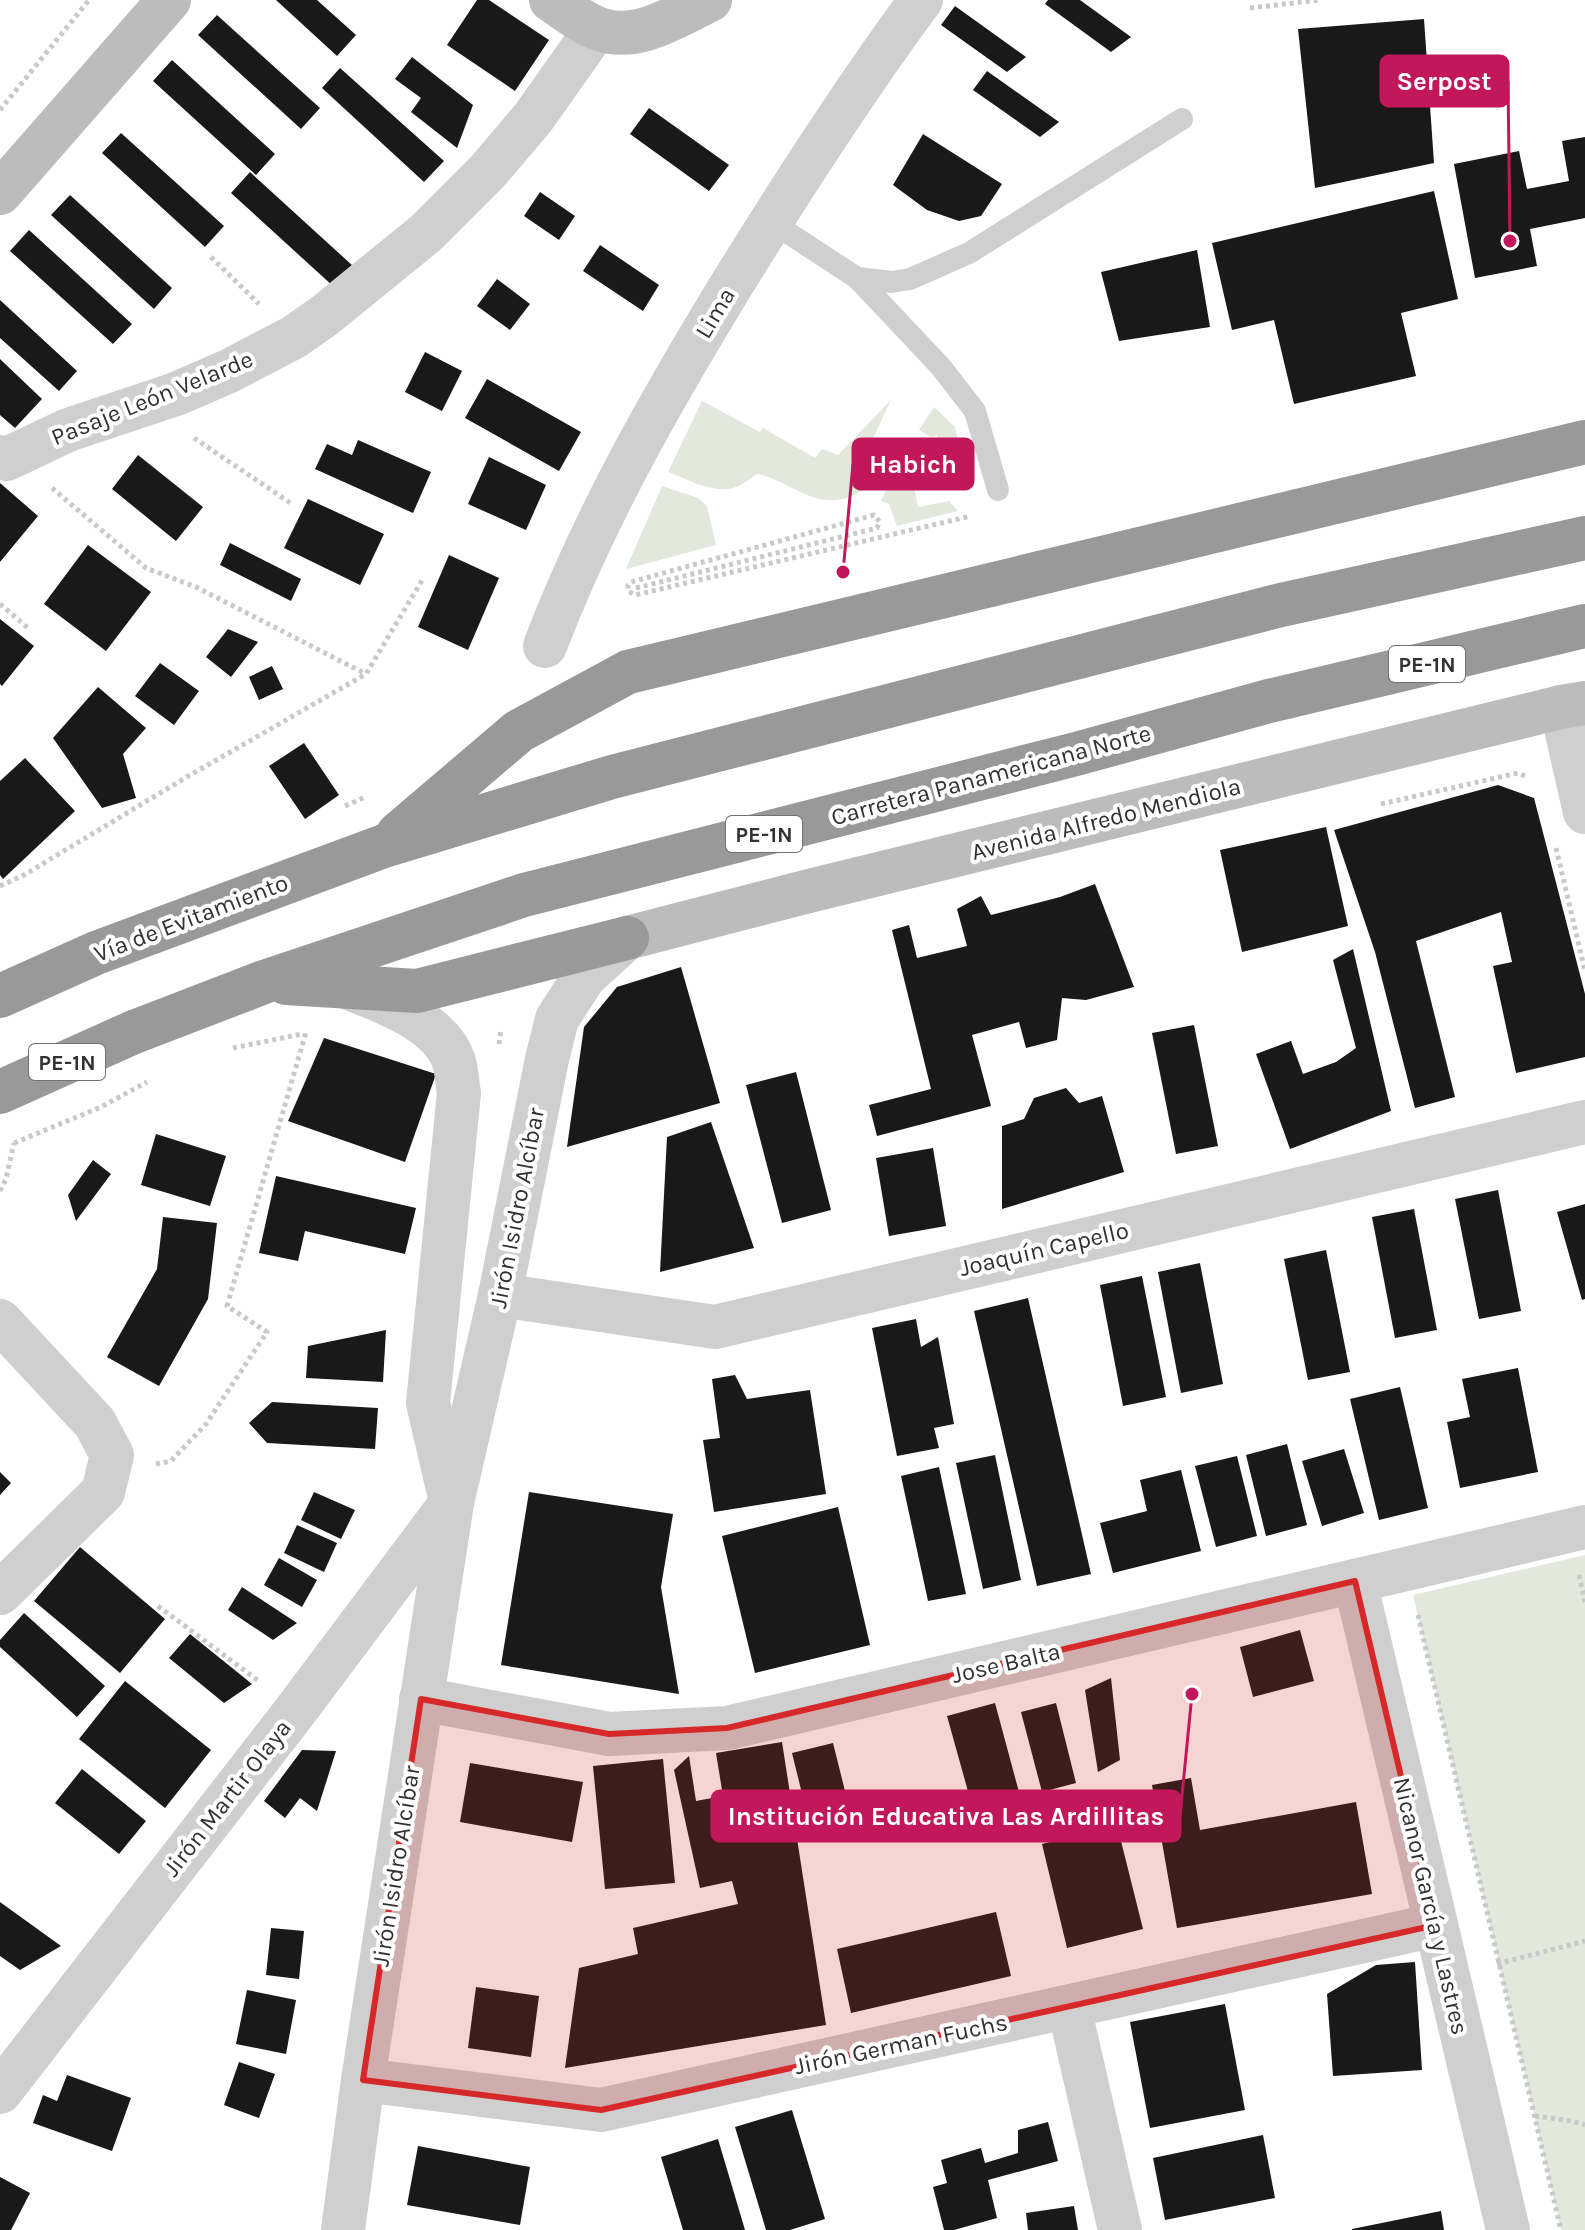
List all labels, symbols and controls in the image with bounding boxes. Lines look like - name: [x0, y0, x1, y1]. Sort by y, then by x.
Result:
- callout: Serpost: [1381, 56, 1508, 106]
- text: Serpost: [1396, 66, 1492, 97]
- street label: Lima: [689, 283, 741, 343]
- street label: Pasaje León Velarde: [47, 345, 257, 451]
- callout: Habich: [853, 439, 973, 489]
- text: Habich: [869, 449, 957, 480]
- road number: PE-1N: [1389, 646, 1465, 682]
- street label: Carretera Panamericana Norte: [828, 719, 1154, 831]
- street label: Avenida Alfredo Mendiola: [968, 772, 1244, 866]
- road number: PE-1N: [726, 816, 802, 852]
- street label: Vía de Evitamiento: [90, 868, 292, 968]
- road number: PE-1N: [29, 1044, 105, 1080]
- street label: Jirón Isidro Alcíbar: [484, 1105, 550, 1310]
- street label: Joaquín Capello: [957, 1216, 1131, 1282]
- street label: Jose Balta: [949, 1637, 1063, 1689]
- street label: Jirón Martir Olaya: [157, 1714, 297, 1882]
- street label: Jirón Isidro Alcíbar: [366, 1763, 426, 1969]
- street label: Nicanor García y Lastres: [1388, 1774, 1474, 2038]
- callout: Institución Educativa Las Ardillitas: [712, 1791, 1180, 1841]
- text: Institución Educativa Las Ardillitas: [728, 1801, 1164, 1832]
- street label: Jirón German Fuchs: [792, 2008, 1010, 2080]

